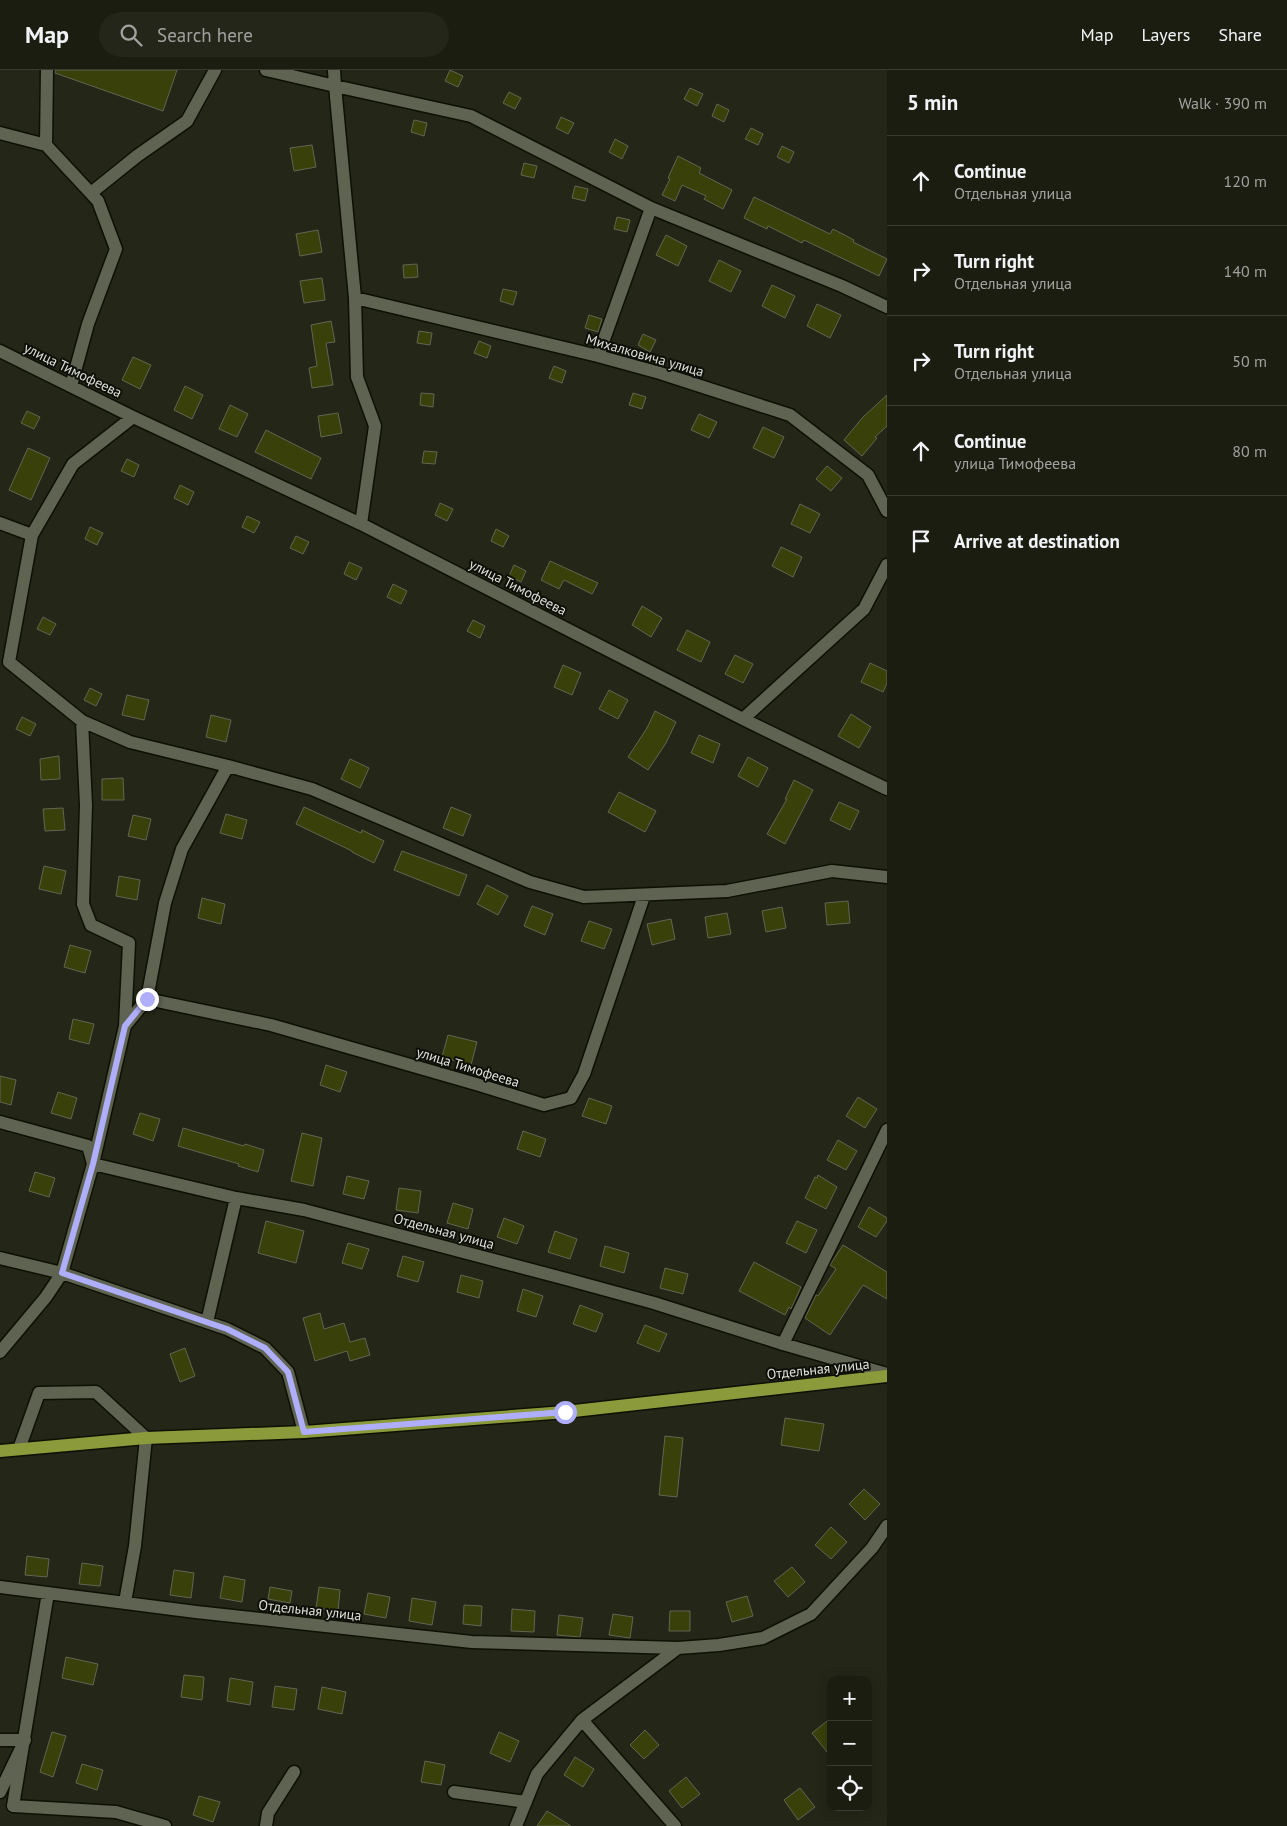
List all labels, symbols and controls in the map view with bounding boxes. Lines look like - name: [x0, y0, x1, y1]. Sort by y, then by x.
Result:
- search box: [99, 12, 449, 57]
- text: Map: [25, 19, 69, 50]
- icon: search: [117, 21, 145, 49]
- text: Search here: [157, 23, 253, 47]
- text: Map: [1081, 23, 1113, 46]
- text: Layers: [1141, 23, 1190, 46]
- text: Share: [1218, 23, 1262, 46]
- text: 5 min: [907, 89, 958, 116]
- text: Walk · 390 m: [1178, 93, 1267, 113]
- text: Continue: [954, 159, 1026, 183]
- icon: ahead: [907, 167, 935, 195]
- text: 120 m: [1224, 171, 1267, 191]
- text: Отдельная улица: [954, 183, 1072, 203]
- text: Turn right: [954, 249, 1034, 273]
- icon: right: [907, 257, 935, 285]
- text: 140 m: [1224, 261, 1267, 281]
- text: Отдельная улица: [954, 273, 1072, 293]
- street label: Михалковича улица: [584, 330, 706, 380]
- street label: улица Тимофеева: [21, 338, 125, 402]
- text: Turn right: [954, 339, 1034, 363]
- icon: right: [907, 347, 935, 375]
- text: 50 m: [1232, 351, 1267, 371]
- text: Отдельная улица: [954, 363, 1072, 383]
- text: Continue: [954, 429, 1026, 453]
- icon: ahead: [907, 437, 935, 465]
- text: 80 m: [1232, 441, 1267, 461]
- text: улица Тимофеева: [954, 453, 1076, 473]
- icon: arrive: [907, 527, 935, 555]
- text: Arrive at destination: [954, 529, 1120, 553]
- street label: улица Тимофеева: [466, 555, 570, 619]
- route end: [136, 988, 159, 1011]
- street label: улица Тимофеева: [414, 1043, 522, 1091]
- street label: Отдельная улица: [392, 1209, 496, 1253]
- street label: Отдельная улица: [766, 1355, 870, 1383]
- route start: [554, 1401, 577, 1424]
- street label: Отдельная улица: [258, 1596, 362, 1624]
- map controls: [827, 1676, 872, 1811]
- button: +: [827, 1676, 872, 1721]
- button: −: [827, 1721, 872, 1766]
- button: locate: [827, 1766, 872, 1811]

